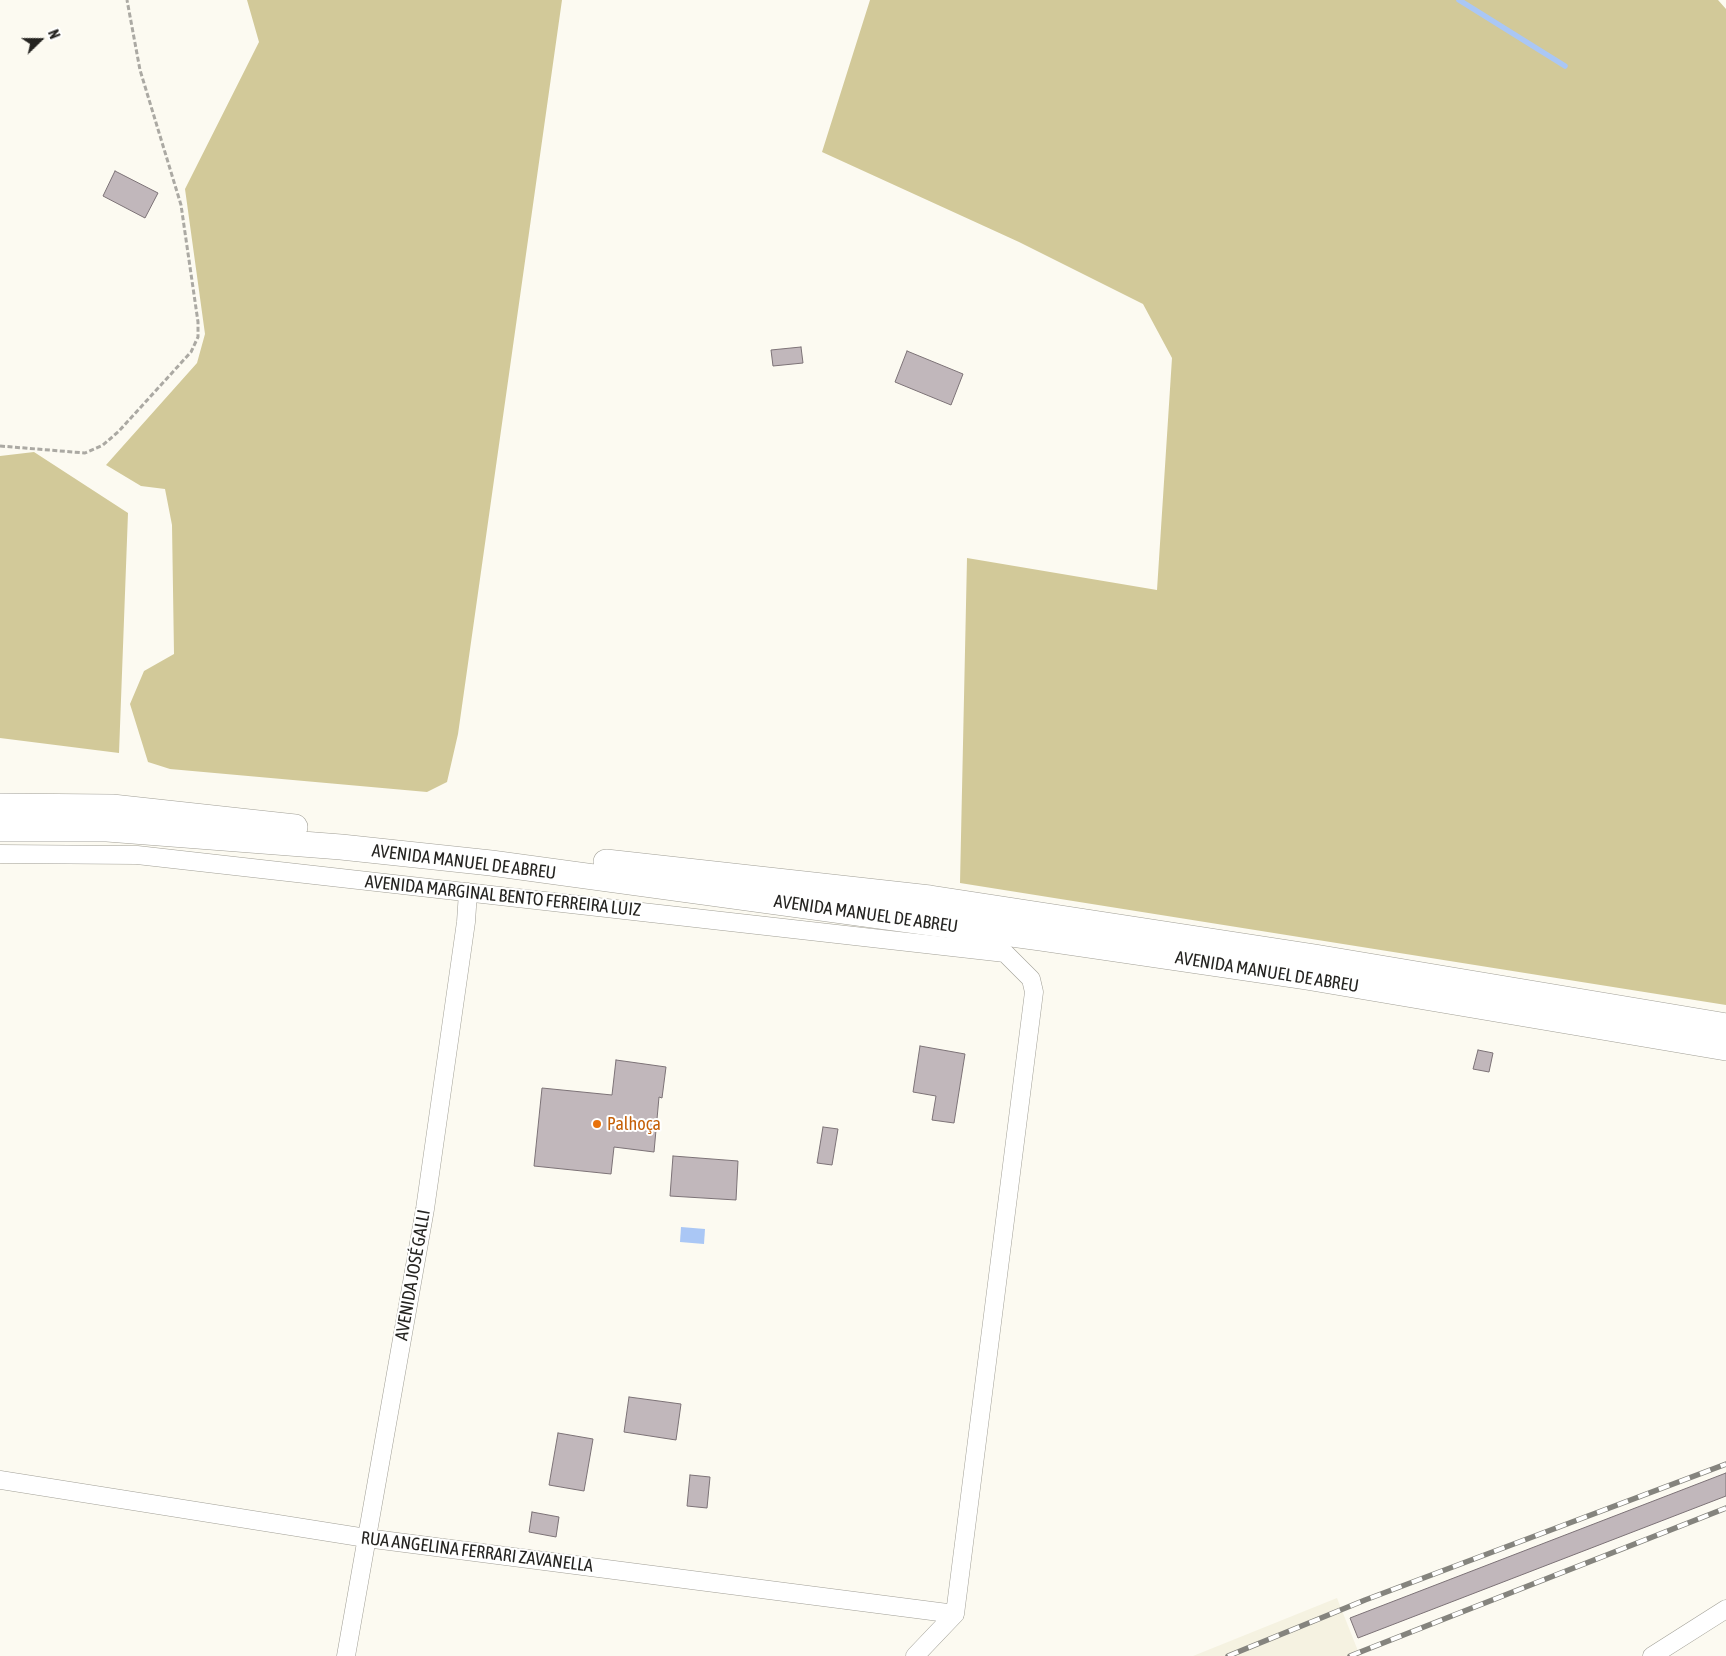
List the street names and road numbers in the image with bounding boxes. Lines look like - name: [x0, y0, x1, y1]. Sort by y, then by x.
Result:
- street label: AVENIDA MANUEL DE ABREU: [371, 840, 557, 884]
- street label: AVENIDA MARGINAL BENTO FERREIRA LUIZ: [364, 871, 642, 921]
- street label: AVENIDA MANUEL DE ABREU: [773, 890, 959, 938]
- street label: AVENIDA MANUEL DE ABREU: [1174, 947, 1360, 997]
- street label: AVENIDA JOSÉ GALLI: [391, 1208, 435, 1342]
- street label: RUA ANGELINA FERRARI ZAVANELLA: [360, 1527, 594, 1577]

